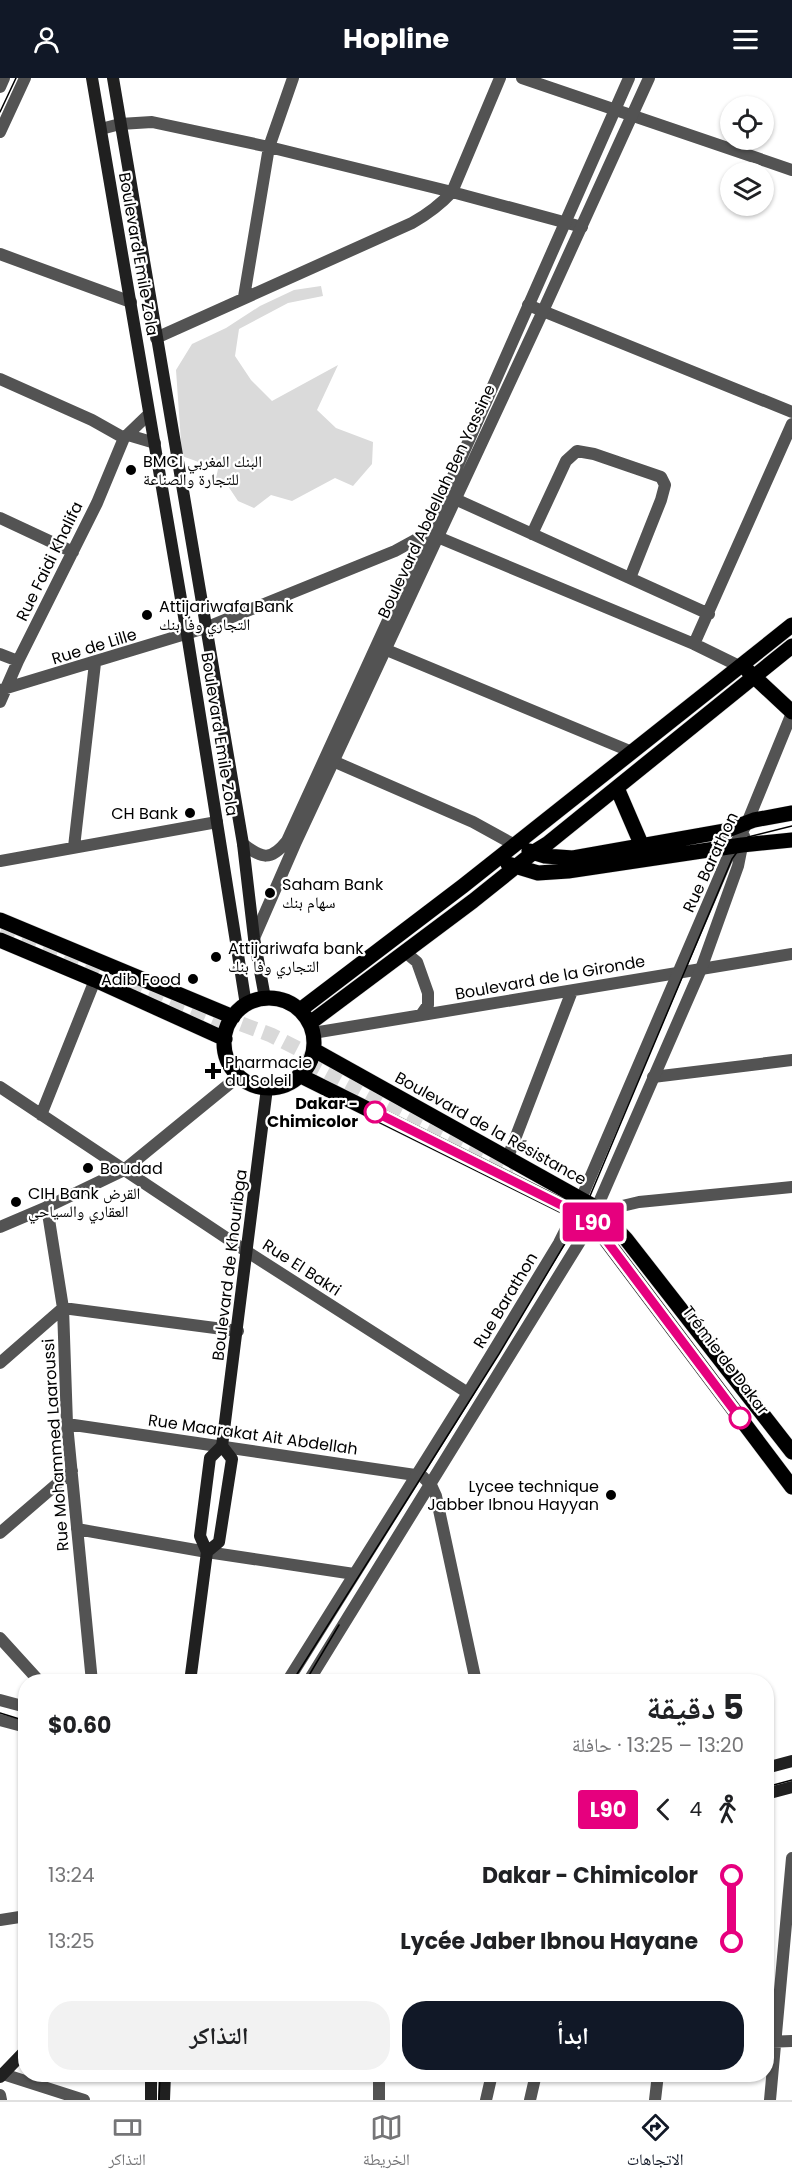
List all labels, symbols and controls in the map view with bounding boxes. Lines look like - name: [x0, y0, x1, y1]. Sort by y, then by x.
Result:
- text: Hopline: [343, 20, 449, 57]
- icon: person: [30, 23, 63, 56]
- icon: menu: [729, 23, 762, 56]
- map controls: [720, 96, 774, 216]
- button: locate: [720, 96, 774, 150]
- button: layers: [720, 162, 774, 216]
- street label: Boulevard Emile Zola: [113, 171, 164, 338]
- street label: Boulevard Abdellah Ben Yassine: [372, 380, 501, 622]
- place label: BMCI البنك المغربي للتجارة والصناعة: [143, 450, 262, 491]
- marker: BMCI البنك المغربي للتجارة والصناعة: [124, 463, 138, 477]
- street label: Rue Faidi Khalifa: [10, 497, 88, 625]
- place label: Attijariwafa Bank التجاري وفا بنك: [159, 595, 294, 637]
- marker: Attijariwafa Bank التجاري وفا بنك: [140, 608, 154, 622]
- street label: Rue de Lille: [49, 623, 140, 670]
- street label: Boulevard Emile Zola: [195, 651, 244, 818]
- place label: CH Bank: [111, 802, 179, 825]
- marker: CH Bank: [183, 806, 197, 820]
- street label: Rue Barathon: [677, 808, 744, 916]
- place label: Saham Bank سهام بنك: [282, 873, 384, 914]
- marker: Saham Bank سهام بنك: [263, 886, 277, 900]
- place label: Attijariwafa bank التجاري وفا بنك: [228, 937, 364, 979]
- street label: Boulevard de la Gironde: [453, 949, 647, 1006]
- marker: Attijariwafa bank التجاري وفا بنك: [209, 950, 223, 964]
- place label: Adib Food: [101, 968, 181, 991]
- marker: Adib Food: [186, 972, 200, 986]
- place label: Pharmacie du Soleil: [225, 1051, 312, 1092]
- marker: Pharmacie du Soleil: [206, 1064, 220, 1078]
- street label: Boulevard de la Résistance: [391, 1066, 591, 1191]
- place label: Dakar - Chimicolor: [267, 1092, 358, 1133]
- marker: Dakar - Chimicolor: [364, 1101, 386, 1123]
- place label: Boudad: [100, 1157, 163, 1180]
- marker: Boudad: [81, 1161, 95, 1175]
- street label: Boulevard de Khouribga: [206, 1168, 253, 1362]
- place label: CIH Bank القرض العقاري والسياحي: [28, 1182, 140, 1224]
- marker: CIH Bank القرض العقاري والسياحي: [9, 1195, 23, 1209]
- line badge: L90: [558, 1202, 628, 1242]
- text: L90: [575, 1208, 611, 1237]
- street label: Rue El Bakri: [258, 1233, 345, 1301]
- street label: Rue Barathon: [468, 1248, 543, 1353]
- street label: Trémie de Dakar: [677, 1301, 774, 1420]
- street label: Rue Mohammed Laaroussi: [37, 1338, 74, 1552]
- unlabelled marker: [729, 1407, 751, 1429]
- street label: Rue Maarakat Ait Abdellah: [147, 1408, 359, 1461]
- place label: Lycee technique Jabber Ibnou Hayyan: [427, 1475, 599, 1516]
- marker: Lycee technique Jabber Ibnou Hayyan: [604, 1488, 618, 1502]
- text: 5 دقيقة: [646, 1684, 744, 1731]
- text: $0.60: [48, 1710, 111, 1741]
- text: 13:20 – 13:25 · حافلة: [572, 1731, 744, 1759]
- icon: back: [647, 1793, 680, 1826]
- icon: walk: [711, 1793, 744, 1826]
- text: L90: [590, 1795, 626, 1824]
- text: 4: [689, 1795, 702, 1823]
- text: Dakar - Chimicolor: [482, 1860, 698, 1891]
- text: 13:24: [48, 1861, 95, 1889]
- text: Lycée Jaber Ibnou Hayane: [400, 1926, 698, 1957]
- text: 13:25: [48, 1927, 95, 1955]
- button: التذاكر: [48, 2001, 390, 2070]
- button: ابدأ: [402, 2001, 744, 2070]
- tab: التذاكر: [108, 2111, 146, 2175]
- tab: الخريطة: [363, 2111, 410, 2175]
- tab: الاتجاهات: [627, 2111, 684, 2175]

